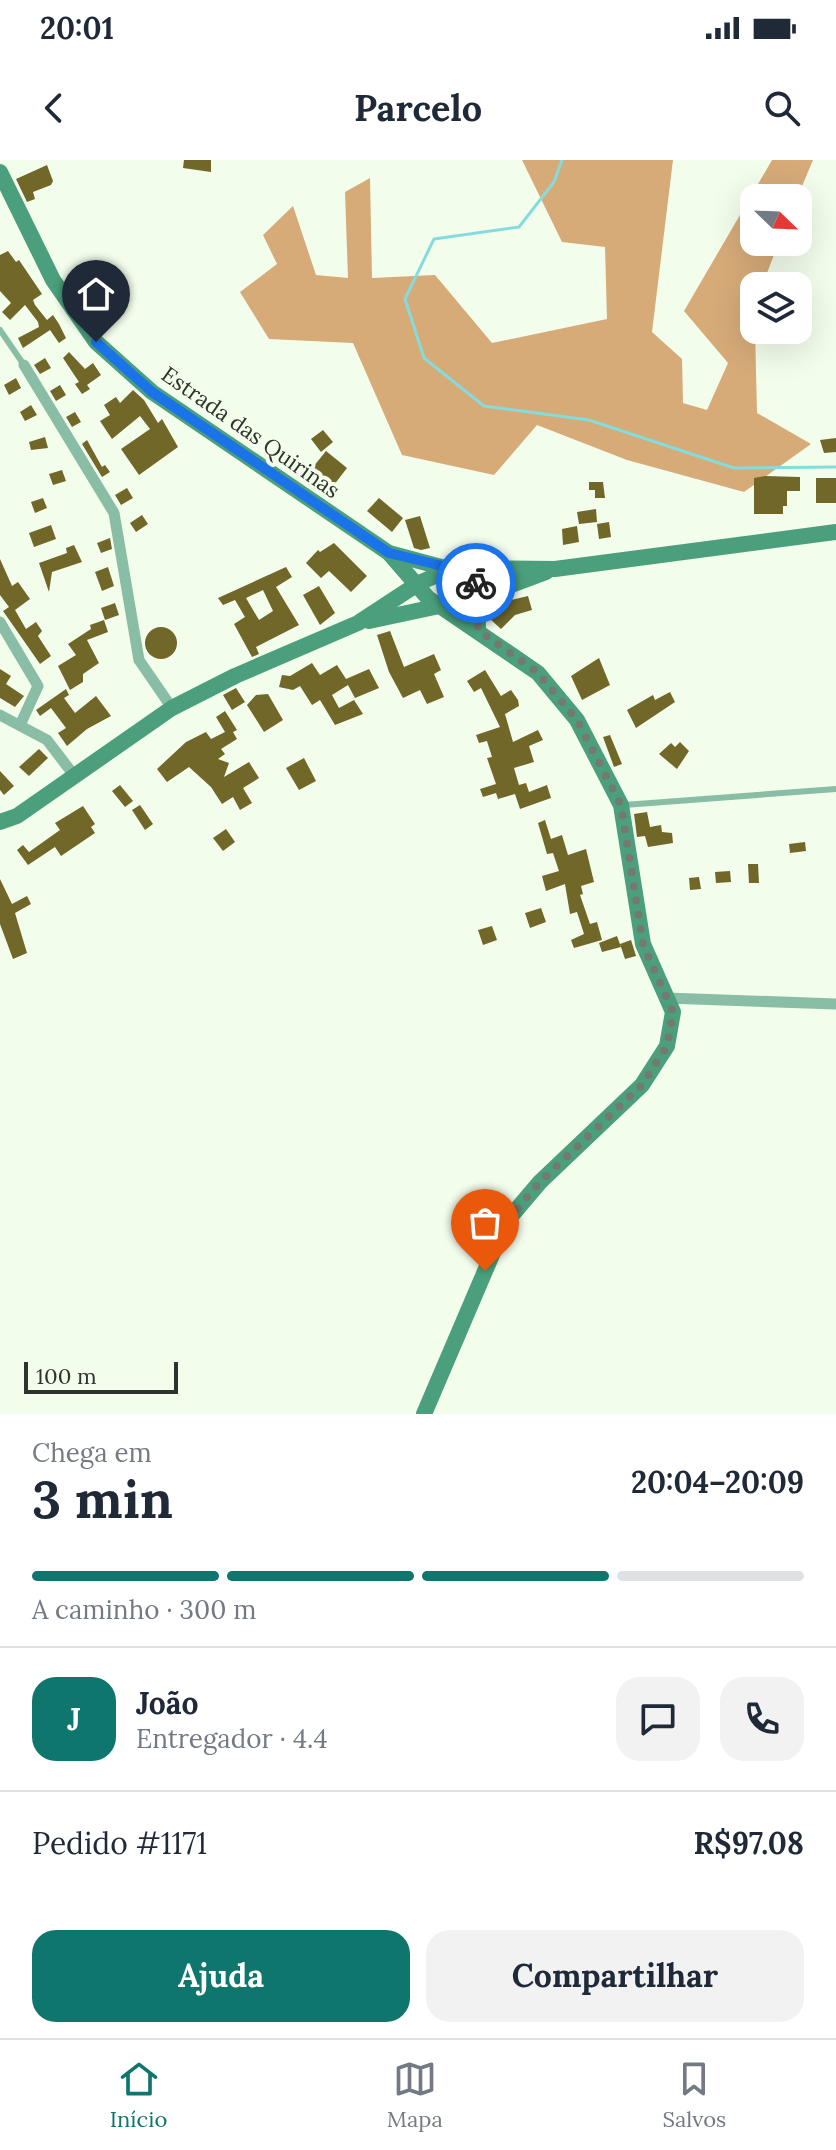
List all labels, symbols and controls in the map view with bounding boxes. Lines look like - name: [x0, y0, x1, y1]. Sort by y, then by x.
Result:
- text: 20:01: [40, 9, 114, 47]
- text: Parcelo: [354, 85, 482, 131]
- icon: back: [32, 86, 76, 130]
- icon: search: [760, 86, 804, 130]
- north arrow: [740, 184, 812, 256]
- map controls: [740, 184, 812, 344]
- pin: [62, 260, 130, 342]
- icon: home: [74, 272, 118, 316]
- button: layers: [740, 272, 812, 344]
- street label: Estrada das Quirinas: [156, 360, 346, 504]
- courier: [436, 543, 516, 623]
- icon: bike: [454, 561, 498, 605]
- pin: [451, 1189, 519, 1271]
- icon: bag: [463, 1201, 507, 1245]
- scale bar: [24, 1358, 178, 1394]
- text: 100 m: [36, 1362, 97, 1390]
- text: Chega em: [32, 1436, 152, 1469]
- text: 20:04–20:09: [631, 1463, 804, 1501]
- text: 3 min: [32, 1466, 173, 1532]
- text: A caminho · 300 m: [32, 1593, 256, 1626]
- button: chat: [616, 1677, 700, 1761]
- button: phone: [720, 1677, 804, 1761]
- text: João: [136, 1684, 198, 1722]
- text: J: [67, 1700, 81, 1738]
- text: Entregador · 4.4: [136, 1722, 328, 1755]
- text: Pedido #1171: [32, 1824, 207, 1862]
- text: R$97.08: [694, 1824, 804, 1862]
- button: Ajuda: [32, 1930, 410, 2022]
- button: Compartilhar: [426, 1930, 804, 2022]
- tab: Início: [110, 2057, 167, 2133]
- tab: Mapa: [387, 2057, 443, 2133]
- tab: Salvos: [662, 2057, 726, 2133]

